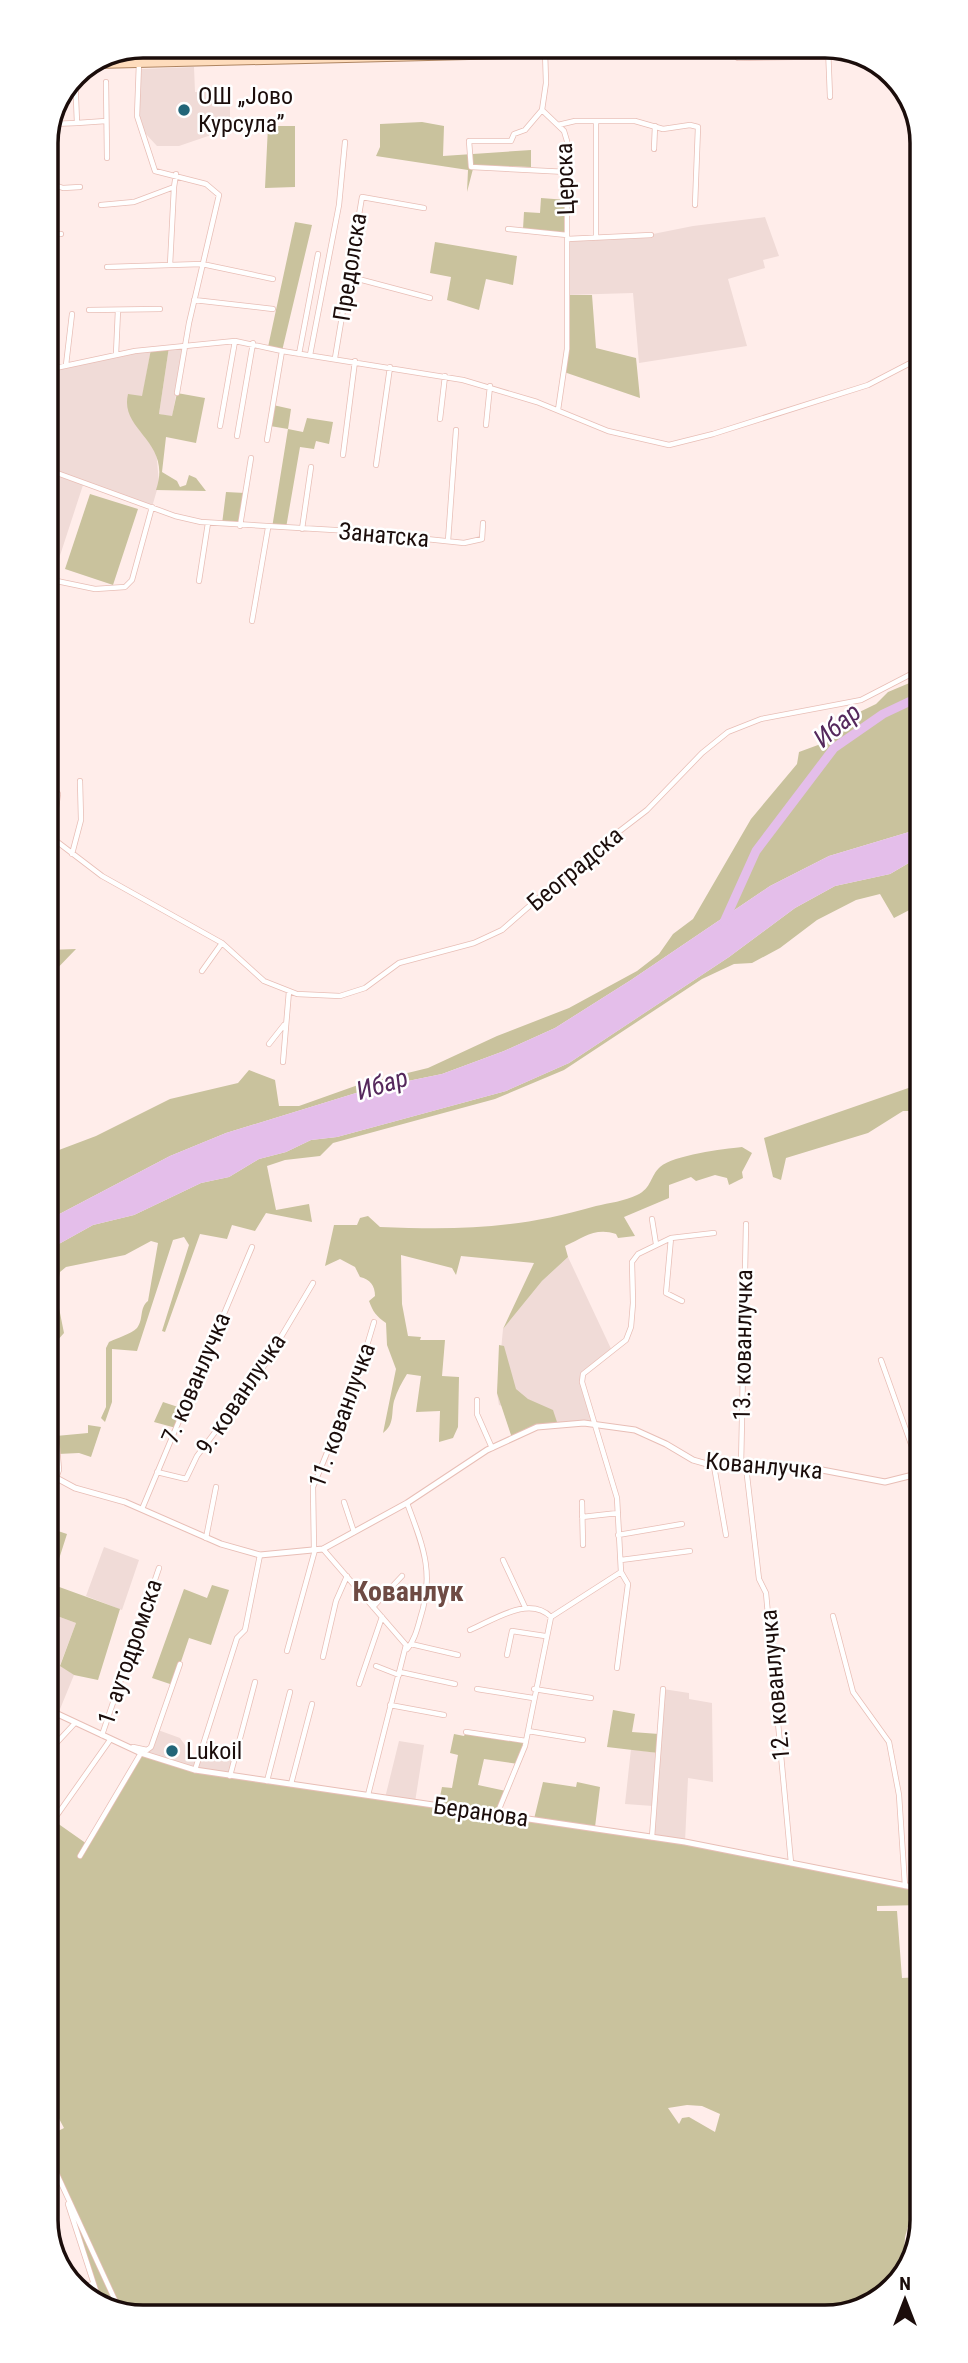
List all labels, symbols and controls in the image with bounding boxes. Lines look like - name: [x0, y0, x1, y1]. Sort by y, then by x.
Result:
- place label: ОШ „Јово Курсула”: [198, 82, 293, 138]
- marker: ОШ „Јово Курсула”: [176, 102, 192, 118]
- street label: Церска: [550, 142, 580, 216]
- street label: Предолска: [328, 211, 372, 323]
- street label: Занатска: [338, 517, 430, 553]
- water label: Ибар: [807, 697, 867, 753]
- street label: Београдска: [522, 821, 628, 917]
- water label: Ибар: [353, 1062, 411, 1106]
- street label: 13. кованлучка: [728, 1269, 758, 1421]
- street label: 7. кованлучка: [156, 1308, 236, 1448]
- street label: 9. кованлучка: [190, 1328, 292, 1460]
- street label: 11. кованлучка: [303, 1339, 381, 1491]
- street label: Кованлучка: [704, 1447, 824, 1485]
- street label: 1. аутодромска: [92, 1575, 168, 1729]
- district label: Кованлук: [352, 1575, 464, 1608]
- street label: 12. кованлучка: [754, 1608, 796, 1762]
- place label: Lukoil: [186, 1737, 242, 1765]
- marker: Lukoil: [164, 1743, 180, 1759]
- street label: Беранова: [432, 1791, 530, 1833]
- north arrow: [870, 2265, 940, 2335]
- text: N: [899, 2272, 911, 2295]

